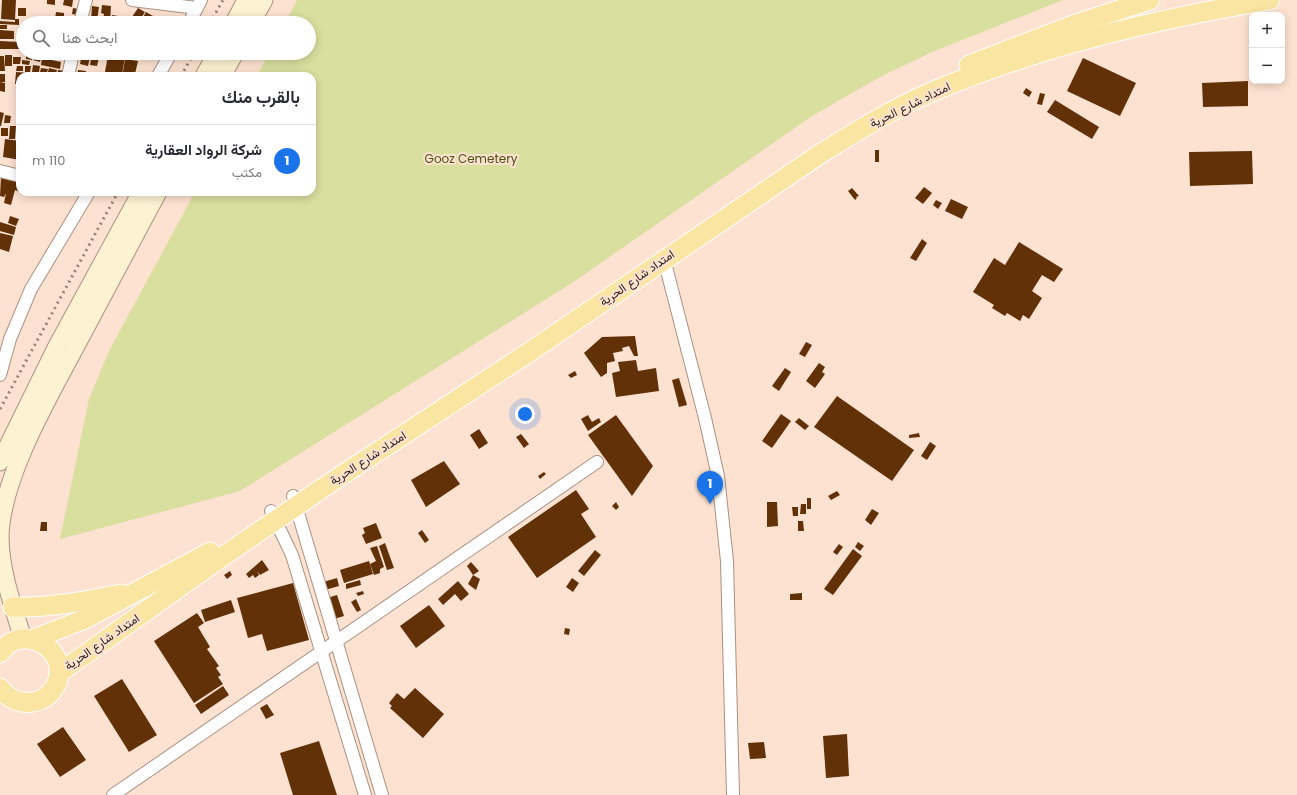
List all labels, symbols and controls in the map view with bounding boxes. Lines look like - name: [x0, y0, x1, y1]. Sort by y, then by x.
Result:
- map controls: [1249, 12, 1285, 84]
- button: +: [1249, 12, 1285, 48]
- search box: [16, 16, 316, 60]
- icon: search: [30, 27, 52, 49]
- text: ابحث هنا: [62, 27, 117, 48]
- button: −: [1249, 48, 1285, 84]
- street label: امتداد شارع الحرية: [867, 78, 953, 132]
- text: بالقرب منك: [222, 85, 300, 109]
- text: شركة الرواد العقارية: [145, 139, 262, 160]
- park label: Gooz Cemetery: [425, 150, 518, 167]
- text: 110 m: [32, 151, 65, 170]
- text: 1: [285, 151, 289, 170]
- text: مكتب: [232, 163, 262, 182]
- street label: امتداد شارع الحرية: [596, 245, 678, 311]
- your location: [515, 404, 535, 424]
- street label: امتداد شارع الحرية: [326, 427, 410, 489]
- pin: 1: [697, 471, 723, 504]
- street label: امتداد شارع الحرية: [61, 609, 143, 675]

